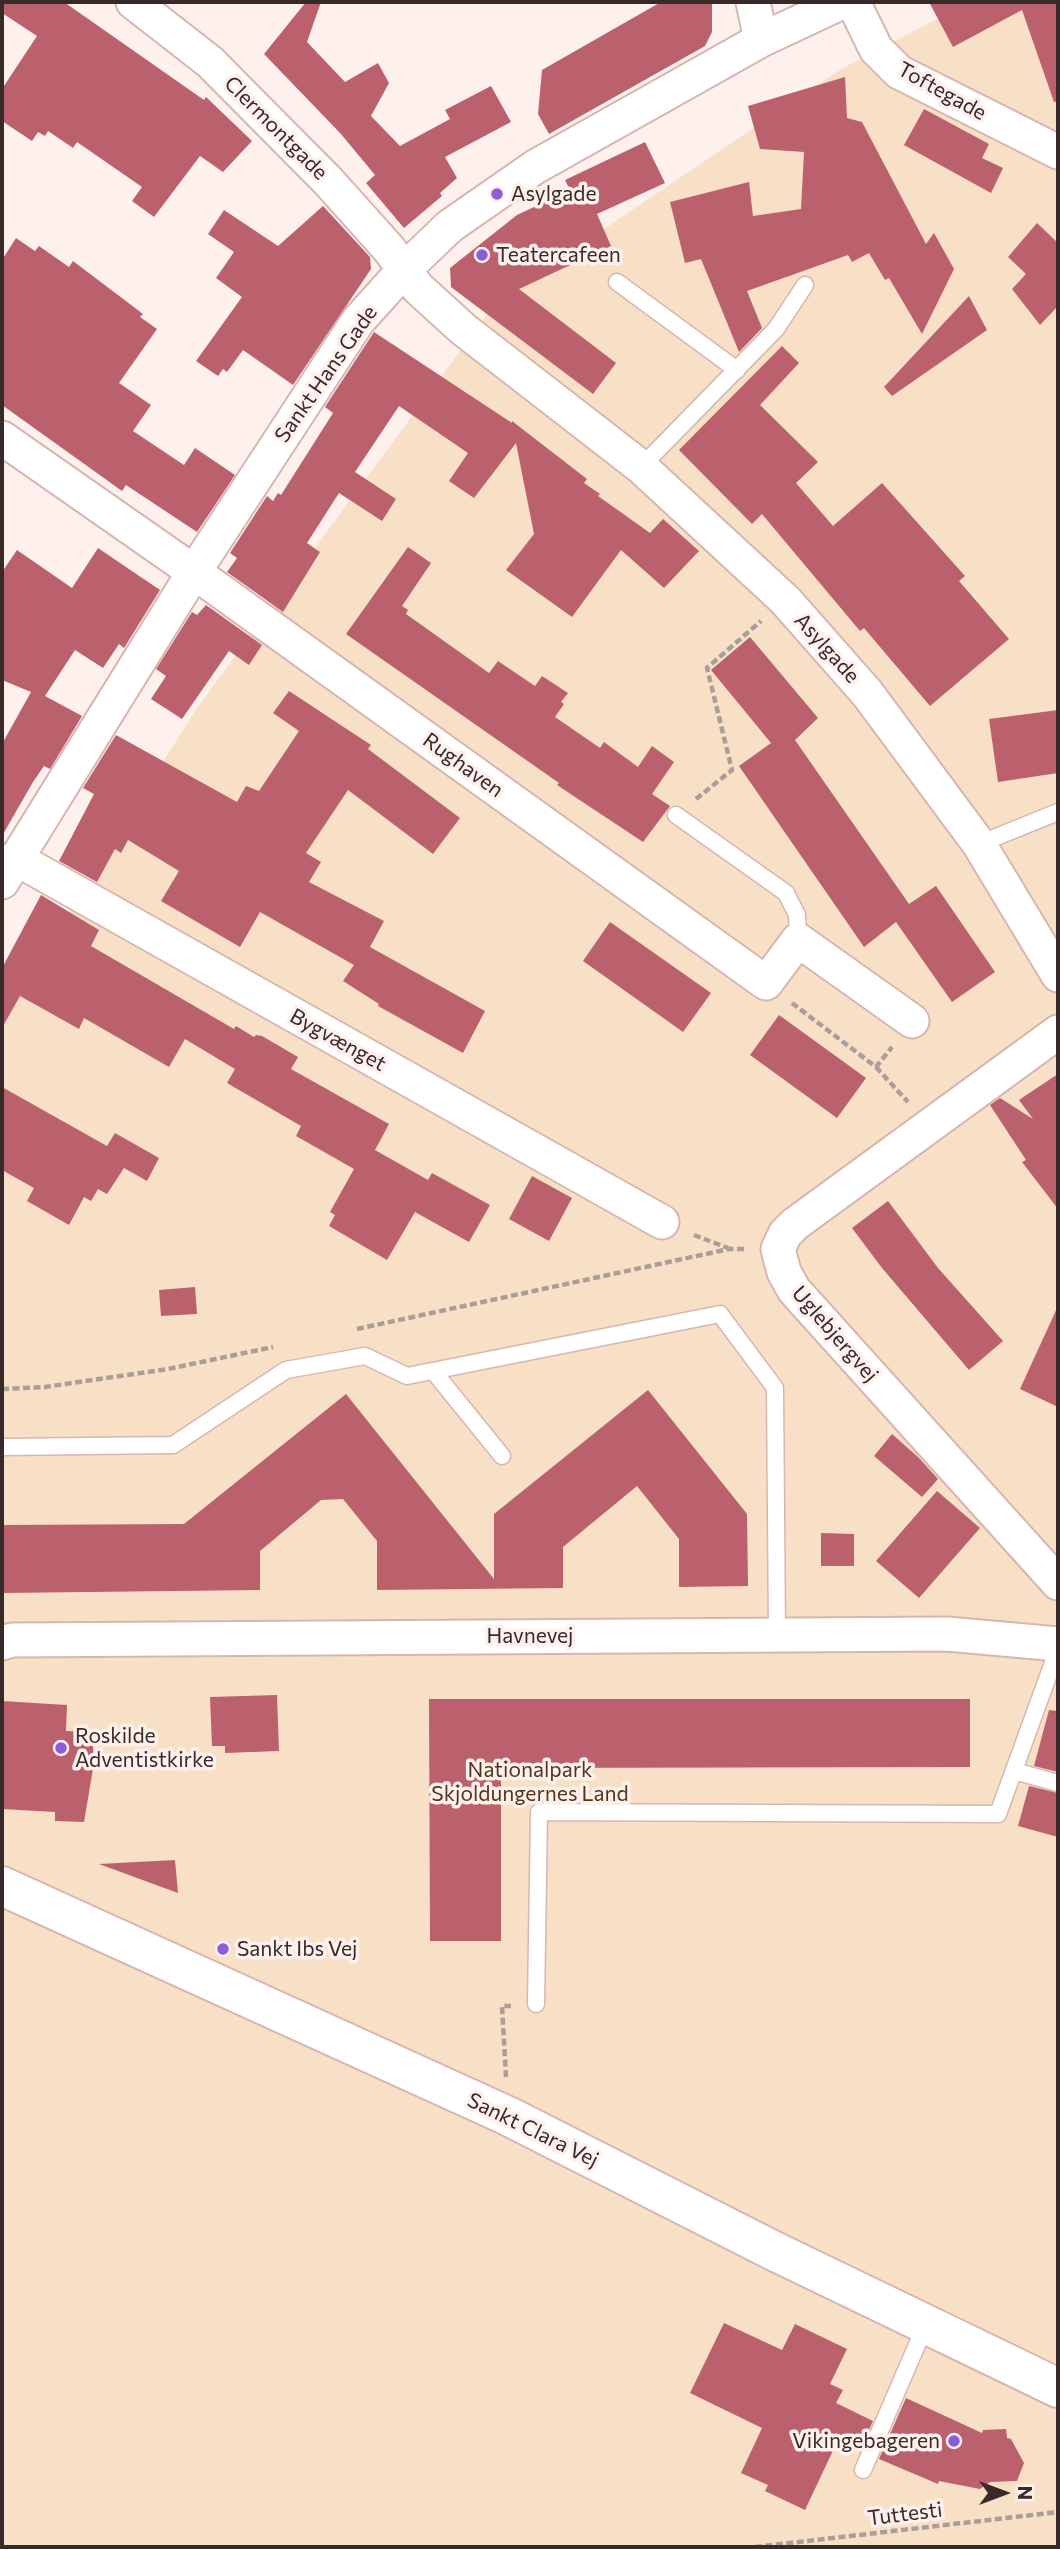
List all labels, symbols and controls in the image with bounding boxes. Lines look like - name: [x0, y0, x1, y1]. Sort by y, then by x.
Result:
- street label: Toftegade: [893, 56, 991, 126]
- street label: Clermontgade: [219, 71, 333, 185]
- place label: Asylgade: [511, 181, 596, 207]
- marker: Asylgade: [489, 186, 505, 202]
- place label: Teatercafeen: [496, 242, 621, 268]
- marker: Teatercafeen: [474, 247, 490, 263]
- street label: Sankt Hans Gade: [269, 301, 383, 447]
- street label: Asylgade: [789, 608, 865, 688]
- street label: Rughaven: [418, 727, 508, 803]
- street label: Bygvænget: [286, 1003, 390, 1077]
- street label: Uglebjergvej: [787, 1281, 883, 1387]
- street label: Havnevej: [487, 1623, 573, 1649]
- place label: Roskilde Adventistkirke: [75, 1723, 214, 1773]
- marker: Roskilde Adventistkirke: [53, 1740, 69, 1756]
- park label: Nationalpark Skjoldungernes Land: [431, 1757, 629, 1807]
- place label: Sankt Ibs Vej: [237, 1936, 357, 1962]
- marker: Sankt Ibs Vej: [215, 1941, 231, 1957]
- street label: Sankt Clara Vej: [463, 2087, 603, 2173]
- place label: Vikingebageren: [792, 2428, 940, 2454]
- marker: Vikingebageren: [946, 2433, 962, 2449]
- north arrow: [969, 2458, 1039, 2528]
- text: N: [1014, 2486, 1037, 2500]
- street label: Tuttesti: [866, 2497, 944, 2531]

